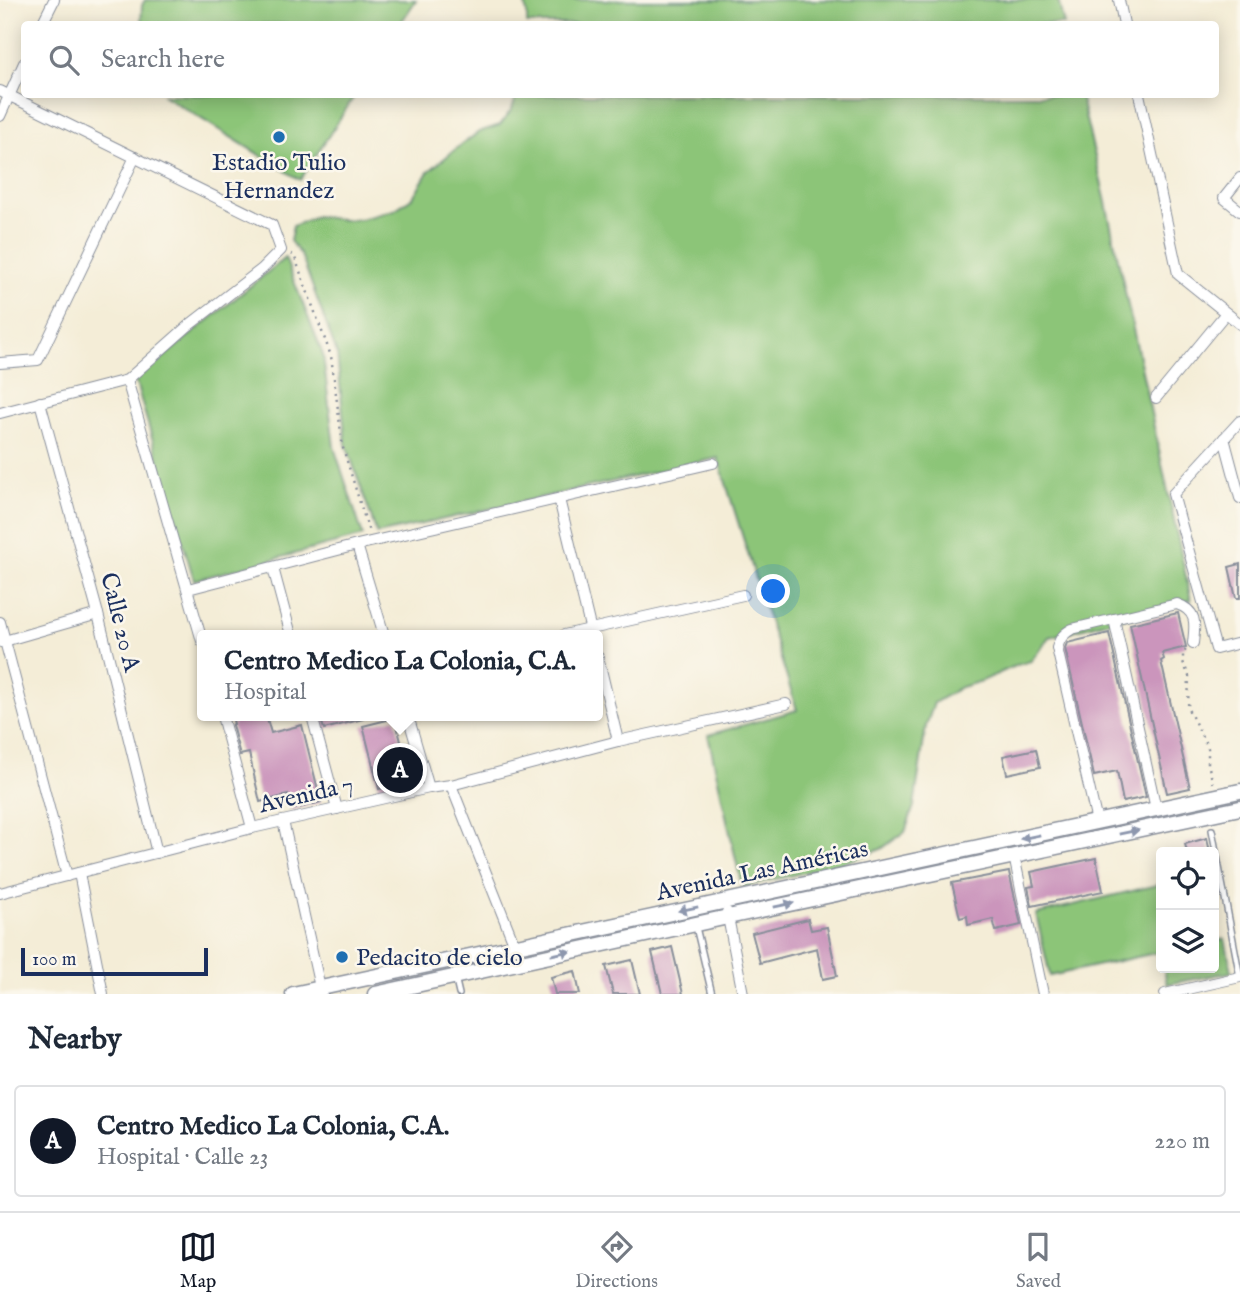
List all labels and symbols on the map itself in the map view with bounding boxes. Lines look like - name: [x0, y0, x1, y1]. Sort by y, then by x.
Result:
- marker: Estadio Tulio Hernandez: [271, 129, 287, 145]
- place label: Estadio Tulio Hernandez: [212, 148, 346, 207]
- street label: Calle 20 A: [92, 569, 147, 676]
- your location: [756, 574, 790, 608]
- pin: A: [377, 744, 423, 796]
- street label: Avenida 7: [255, 770, 357, 822]
- one-way arrow: [1118, 826, 1140, 837]
- one-way arrow: [1019, 831, 1041, 842]
- street label: Avenida Las Américas: [653, 834, 871, 909]
- one-way arrow: [773, 899, 795, 910]
- one-way arrow: [677, 904, 699, 915]
- place label: Pedacito de cielo: [356, 943, 523, 974]
- scale bar: [21, 945, 208, 977]
- one-way arrow: [550, 948, 572, 959]
- marker: Pedacito de cielo: [334, 949, 350, 965]

